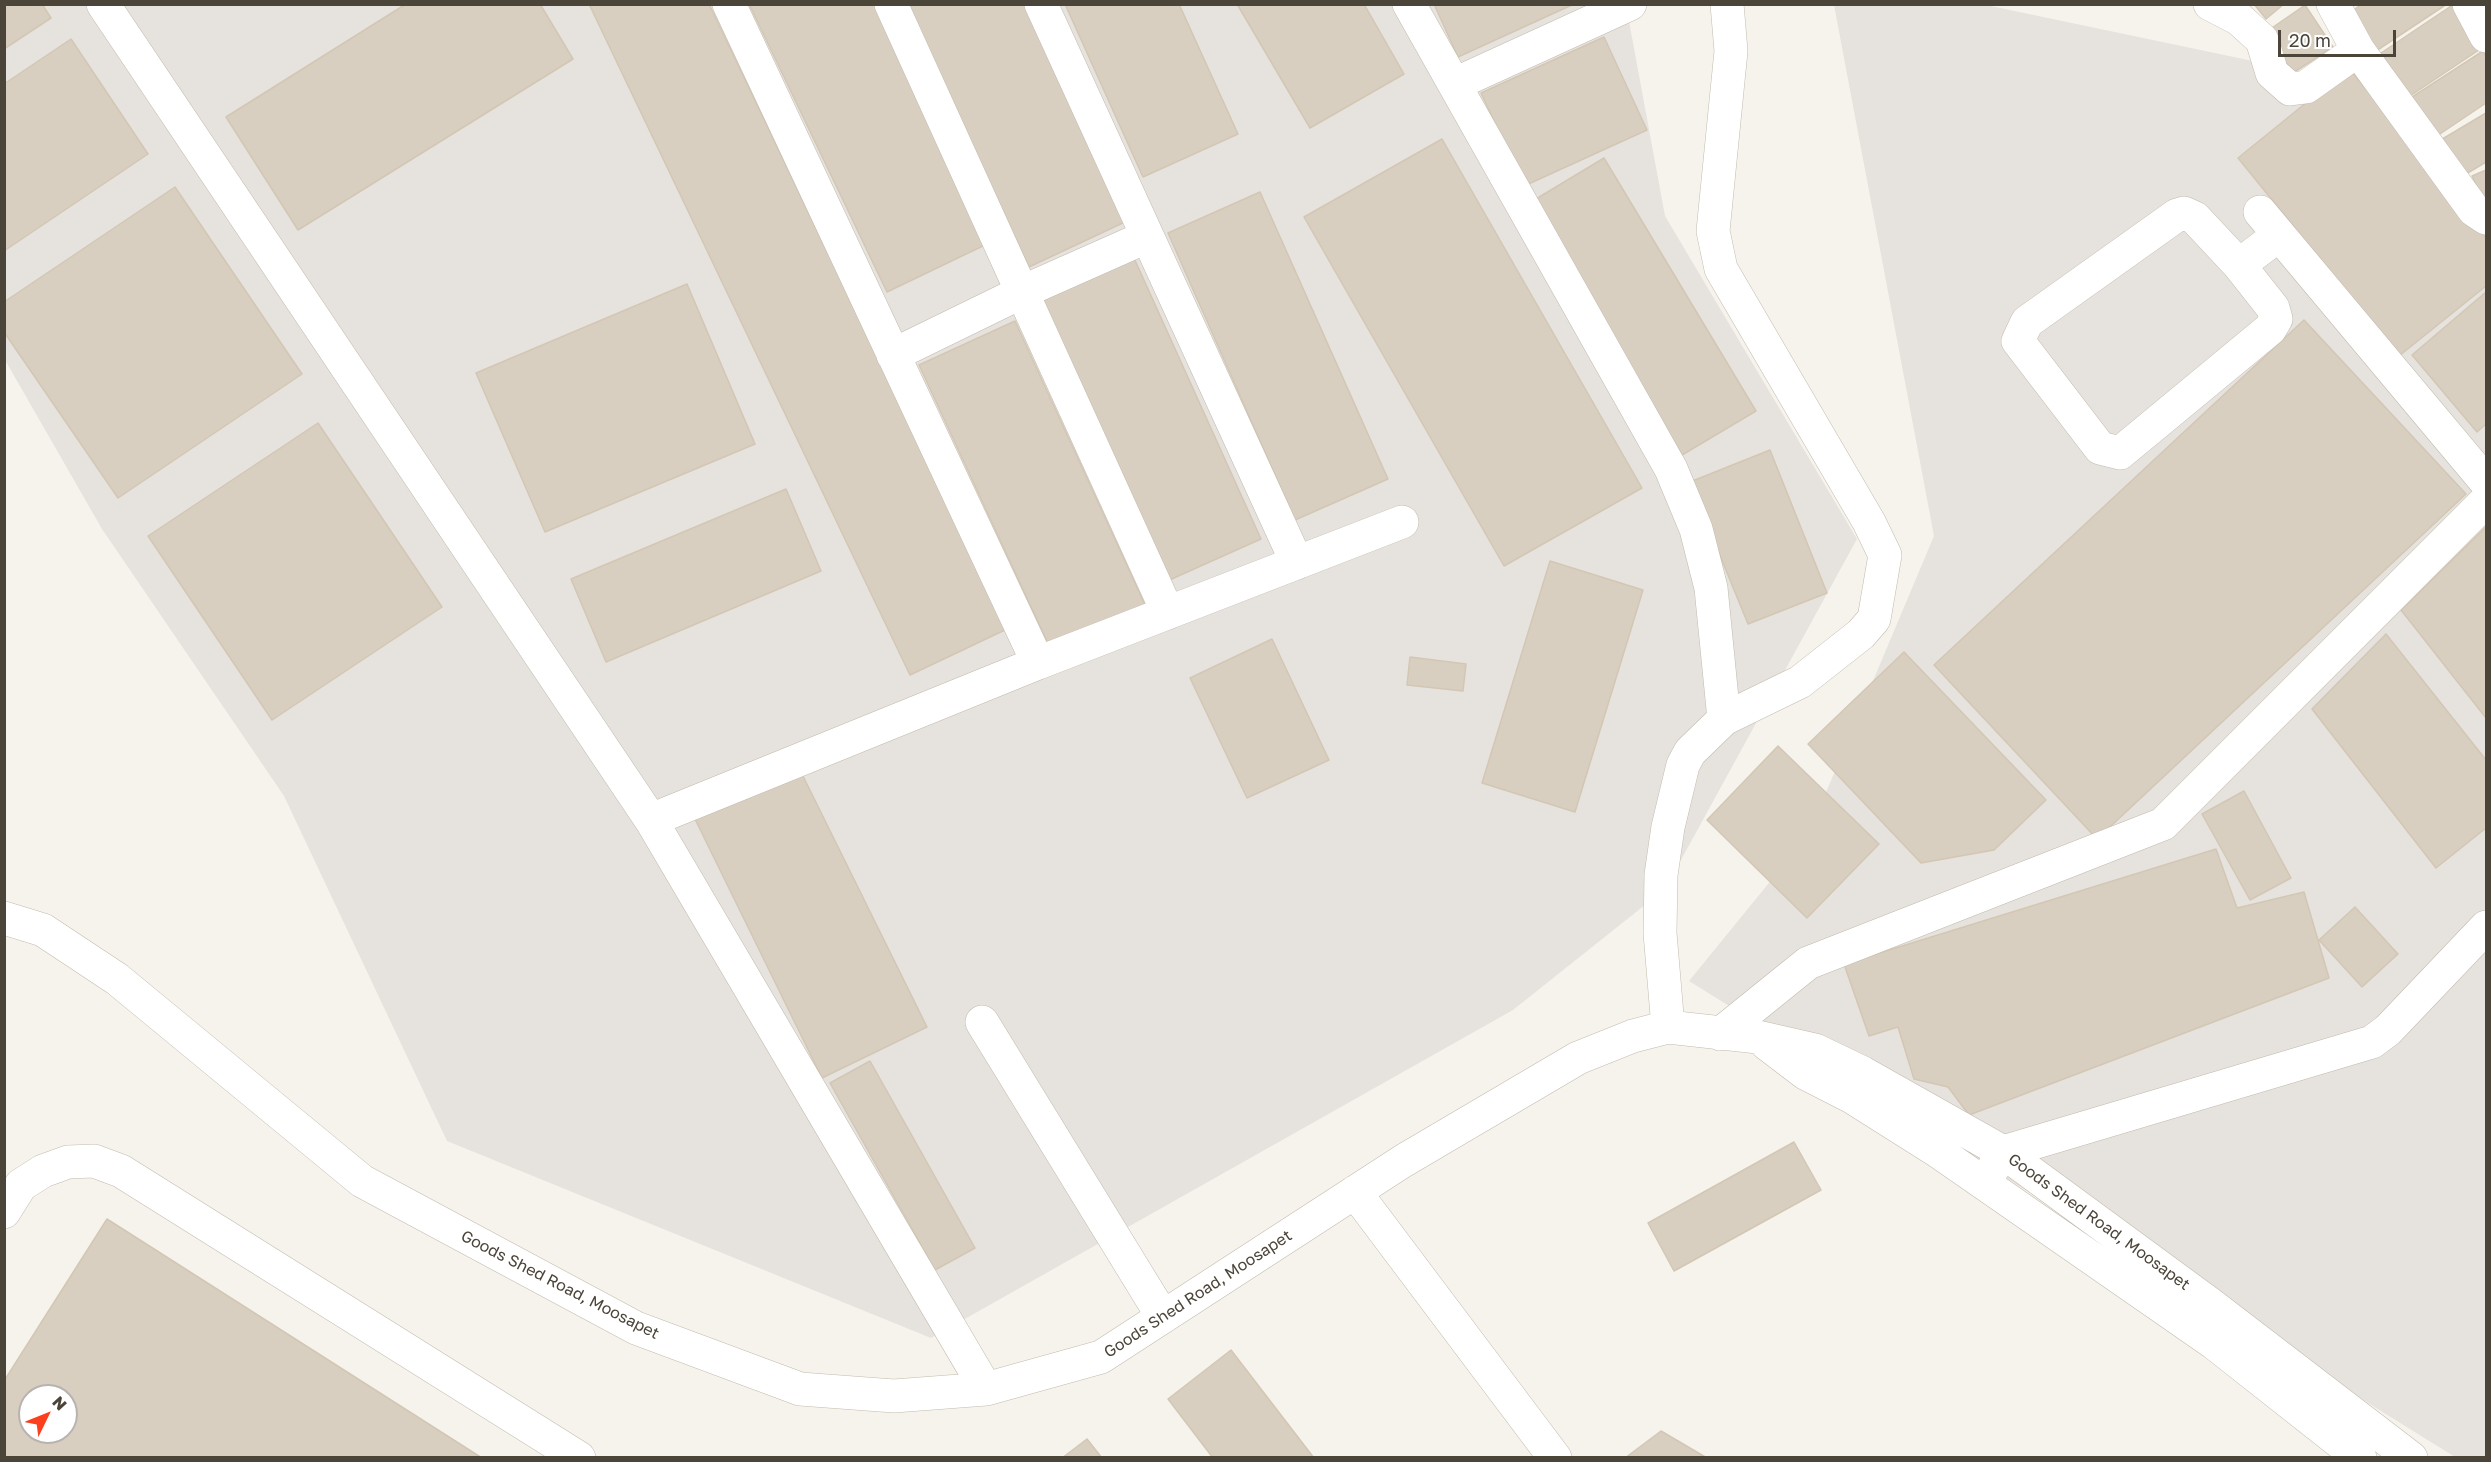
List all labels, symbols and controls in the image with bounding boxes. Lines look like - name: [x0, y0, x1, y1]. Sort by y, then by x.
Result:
- scale bar: [2281, 18, 2400, 56]
- text: 20 m: [2289, 29, 2331, 51]
- street label: Goods Shed Road, Moosapet: [2004, 1150, 2194, 1294]
- street label: Goods Shed Road, Moosapet: [1101, 1226, 1295, 1362]
- street label: Goods Shed Road, Moosapet: [458, 1227, 662, 1343]
- north arrow: [18, 1384, 78, 1444]
- text: N: [48, 1392, 71, 1414]

